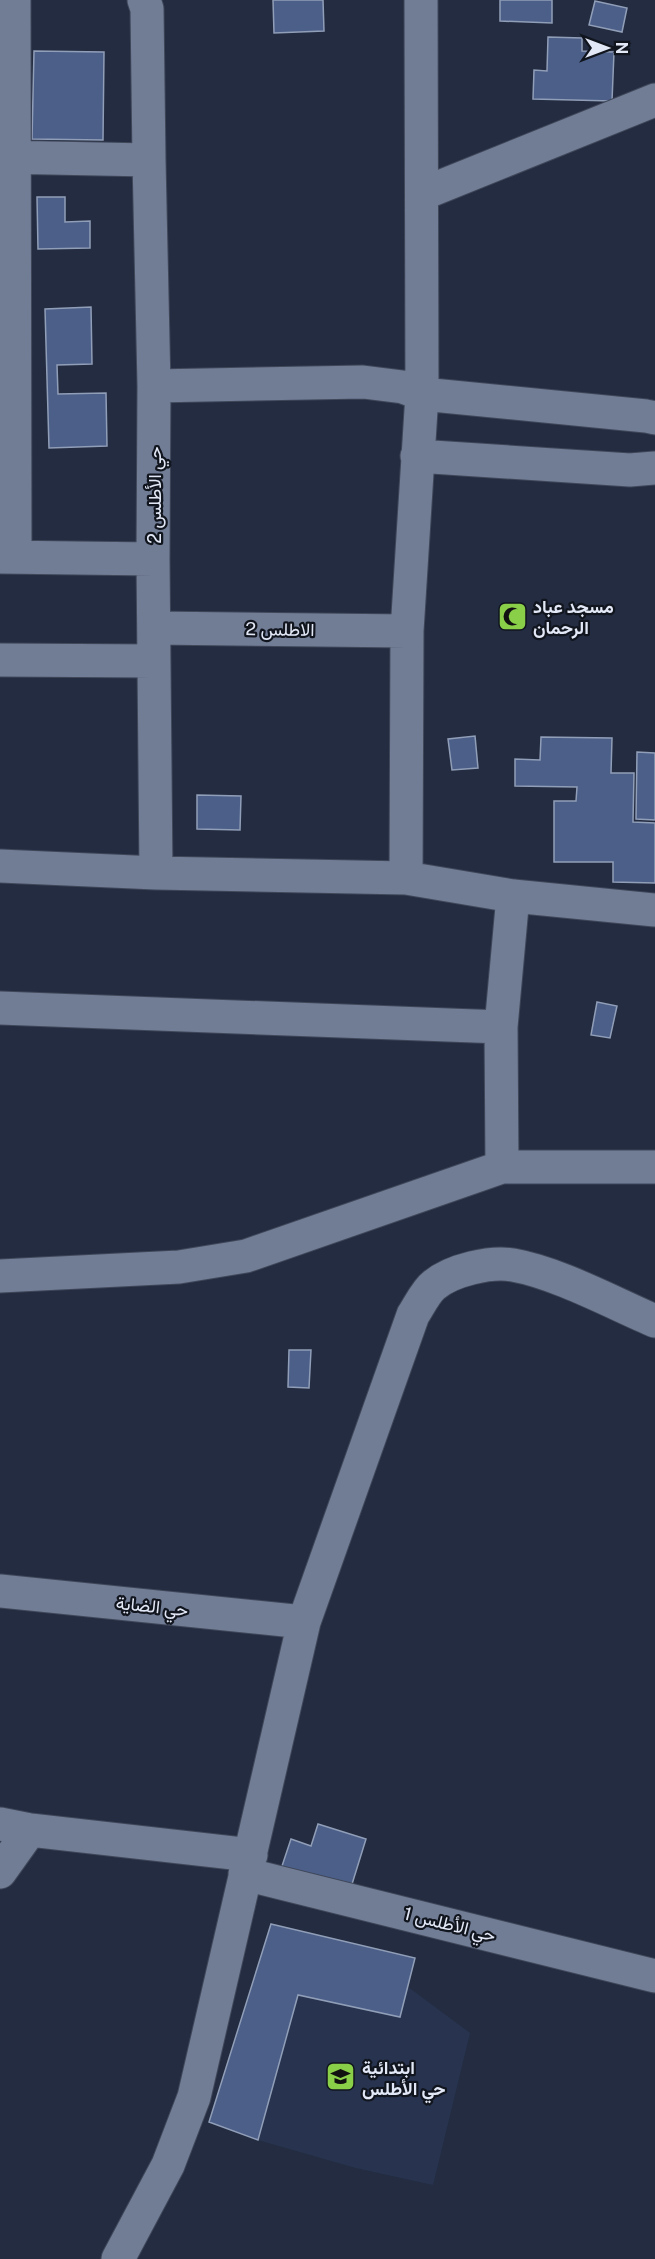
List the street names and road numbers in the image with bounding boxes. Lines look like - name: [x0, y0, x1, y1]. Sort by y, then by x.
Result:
- street label: حي الأطلس 2: [144, 446, 170, 544]
- street label: الاطلس 2: [245, 618, 315, 641]
- street label: حي الضاية: [114, 1592, 189, 1625]
- street label: حي الأطلس 1: [401, 1902, 498, 1950]

